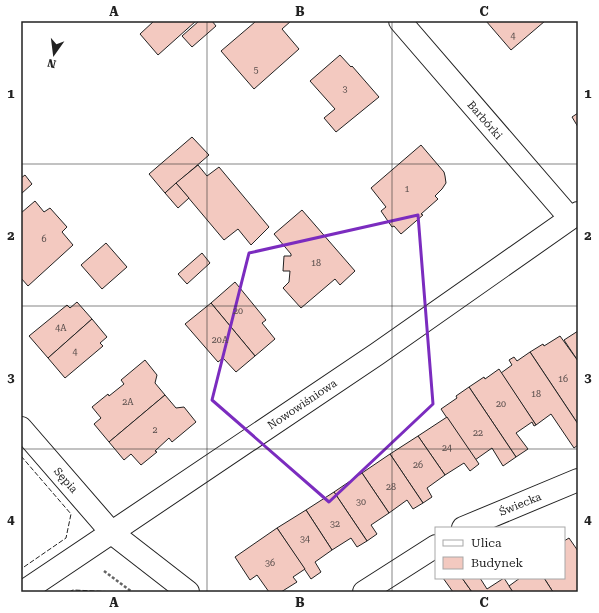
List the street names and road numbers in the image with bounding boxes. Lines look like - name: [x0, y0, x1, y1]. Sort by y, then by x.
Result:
- street label: Barbórki: [464, 98, 505, 143]
- street label: Nowowiśniowa: [265, 376, 339, 432]
- street label: Sępia: [51, 465, 80, 496]
- street label: Świecka: [497, 489, 543, 519]

